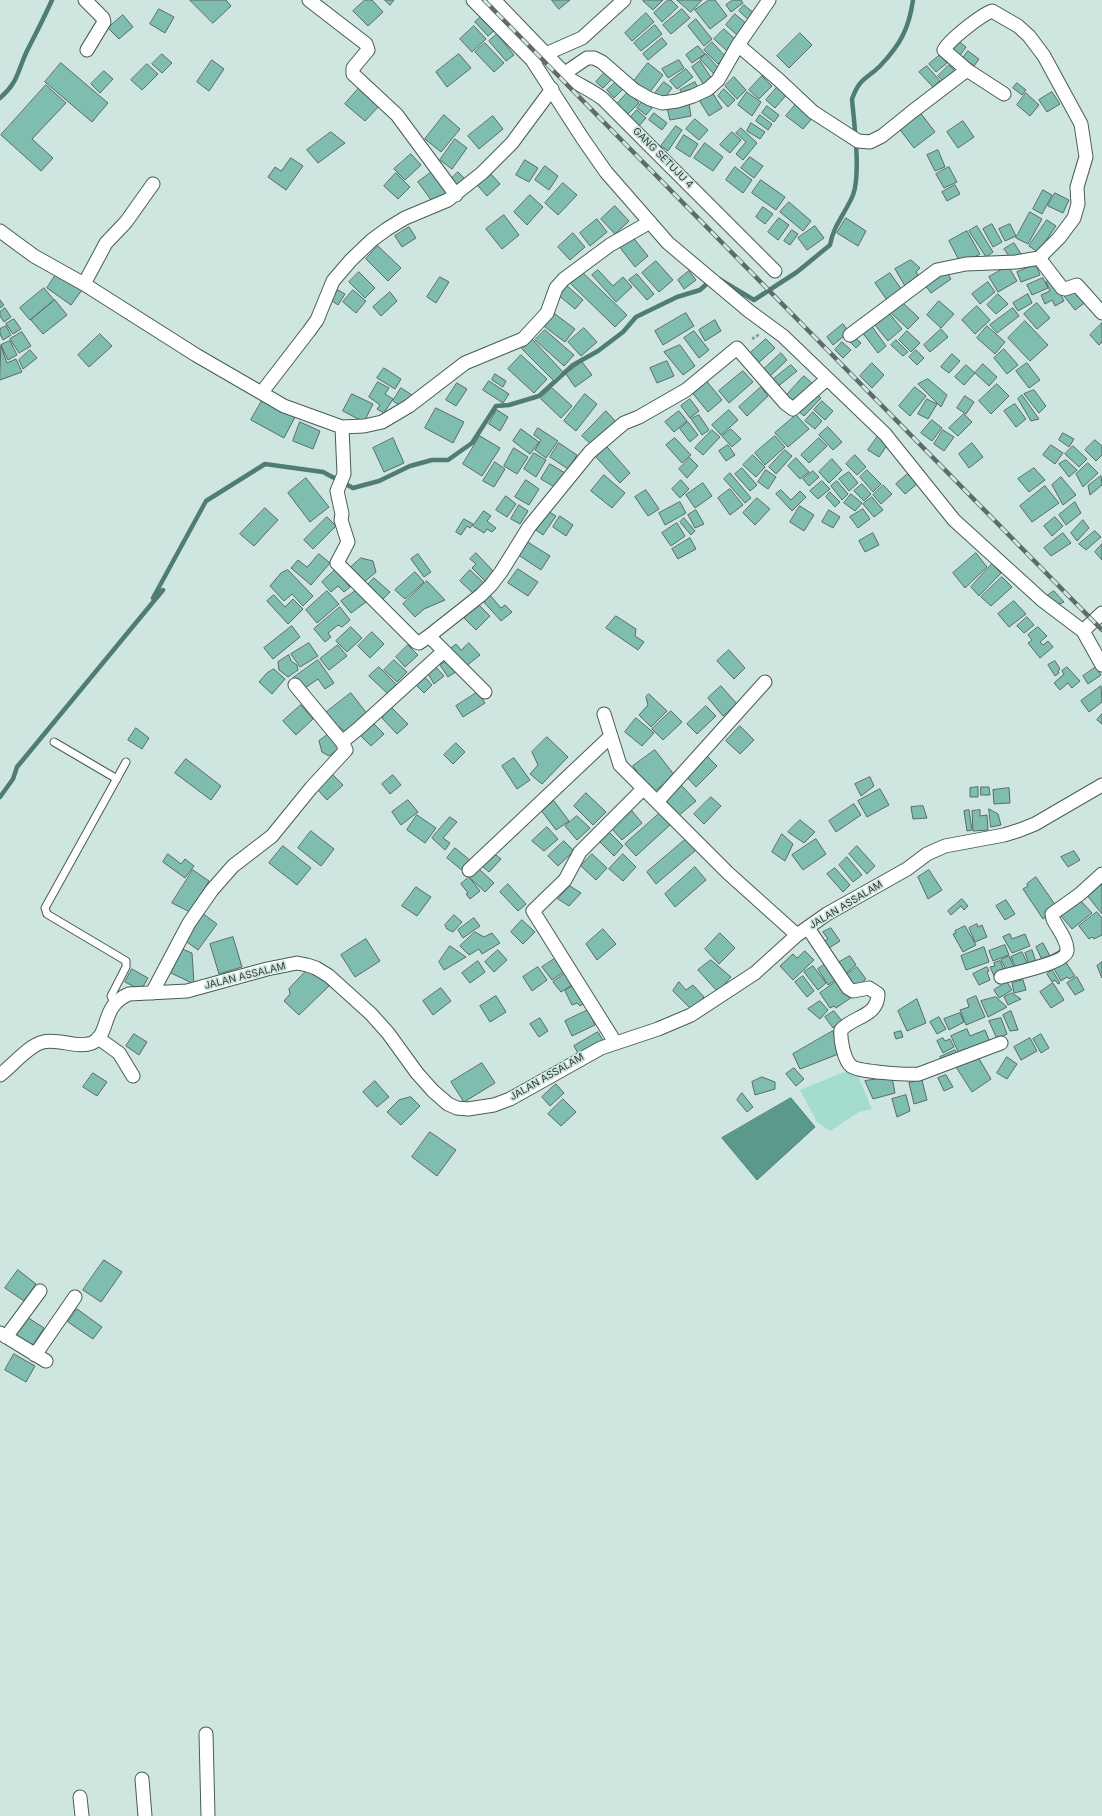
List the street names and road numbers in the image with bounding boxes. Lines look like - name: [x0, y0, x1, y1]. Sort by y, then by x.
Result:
- street label: GANG SETUJU 4: [630, 125, 696, 191]
- street label: JALAN ASSALAM: [807, 878, 885, 932]
- street label: JALAN ASSALAM: [203, 960, 287, 992]
- street label: JALAN ASSALAM: [508, 1051, 586, 1103]

